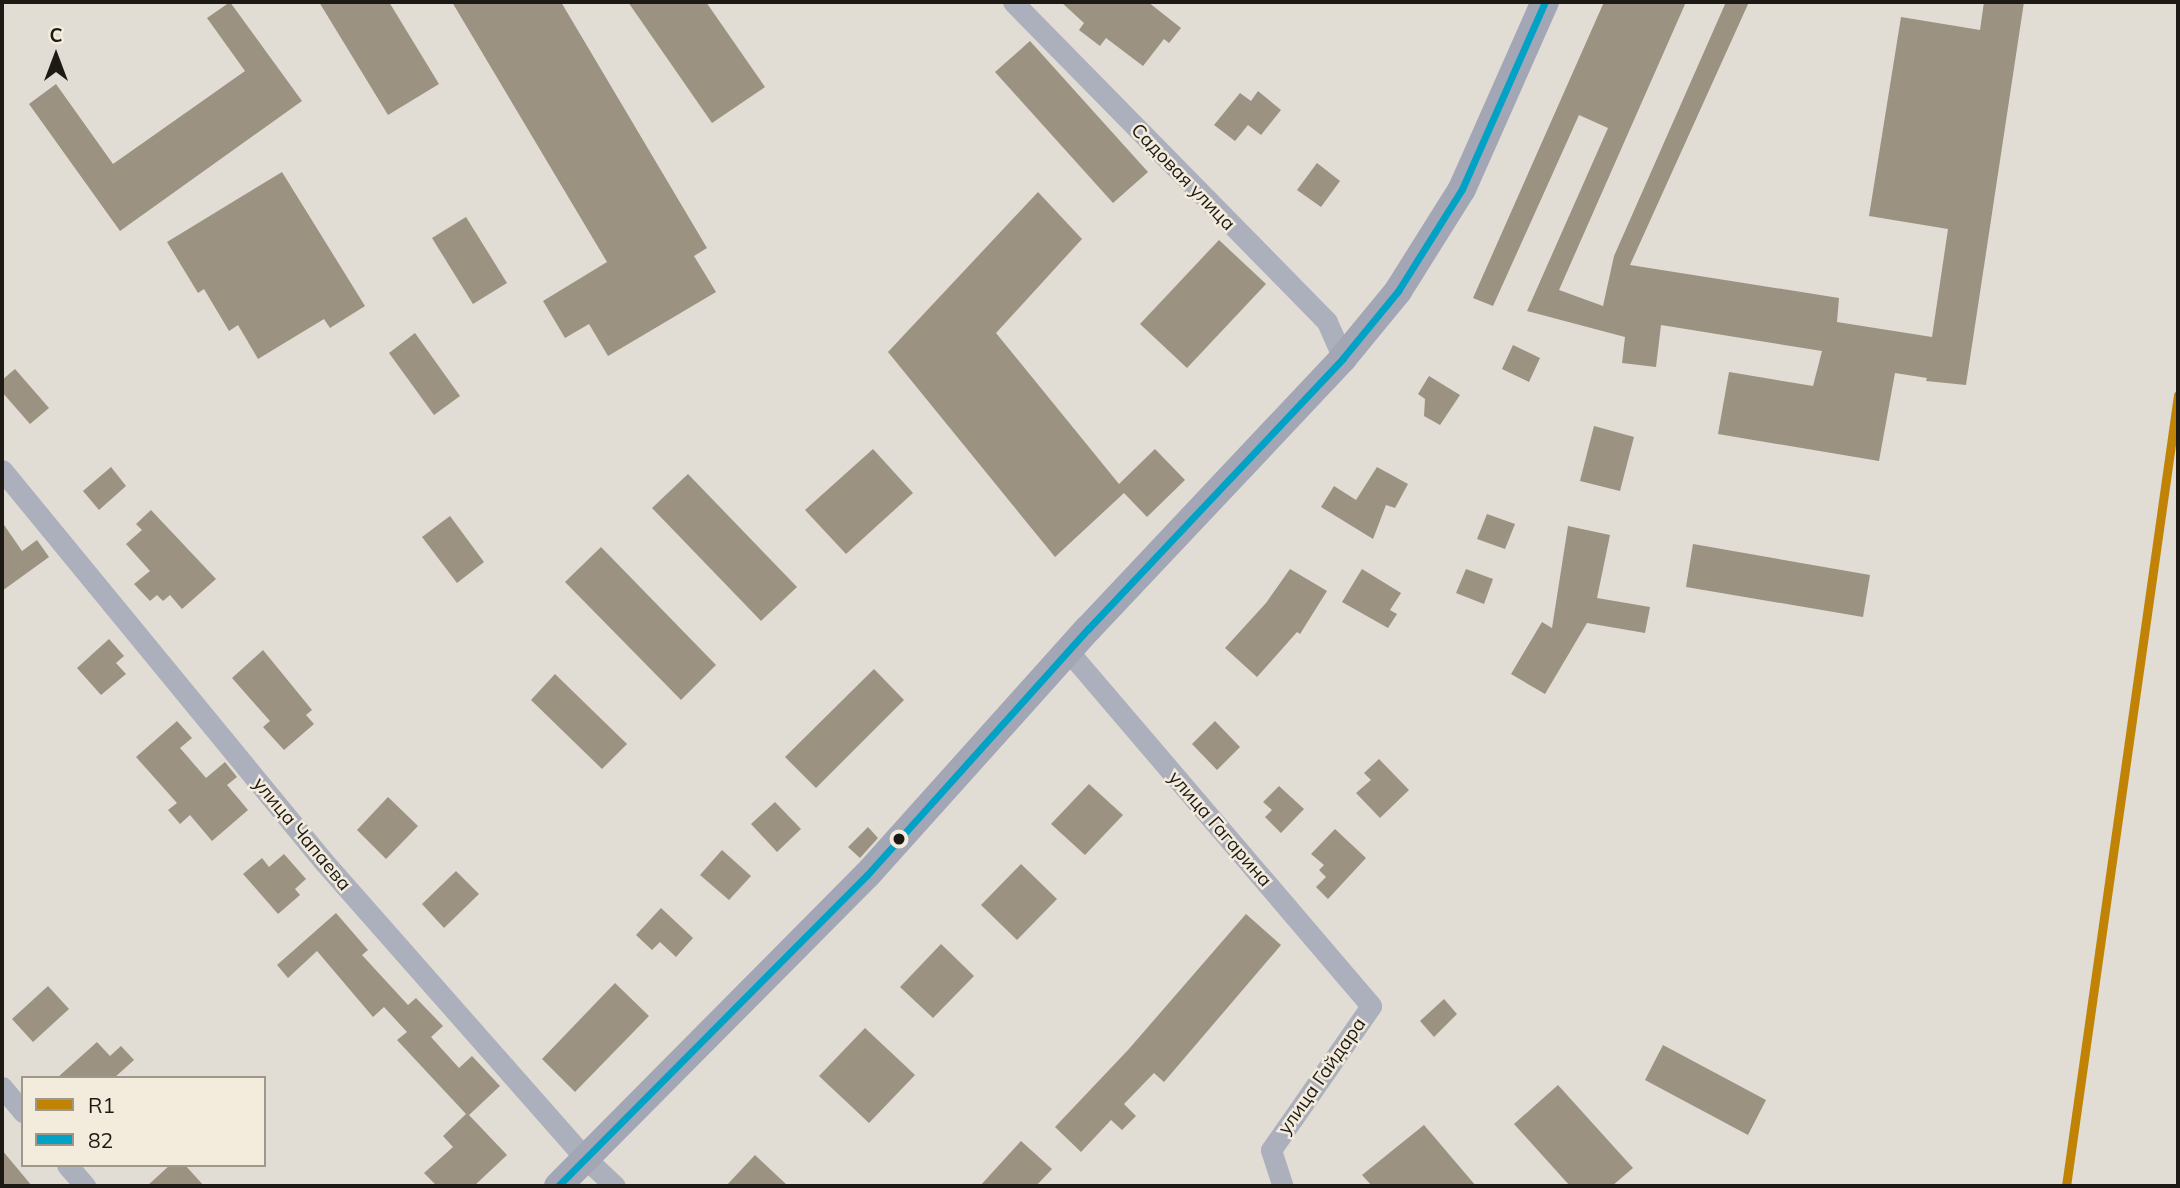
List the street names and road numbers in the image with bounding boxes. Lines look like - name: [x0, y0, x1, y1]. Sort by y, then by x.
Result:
- street label: Садовая улица: [1126, 119, 1240, 235]
- street label: улица Гагарина: [1164, 767, 1276, 891]
- street label: улица Чапаева: [248, 773, 356, 895]
- street label: улица Гайдара: [1273, 1013, 1371, 1139]

